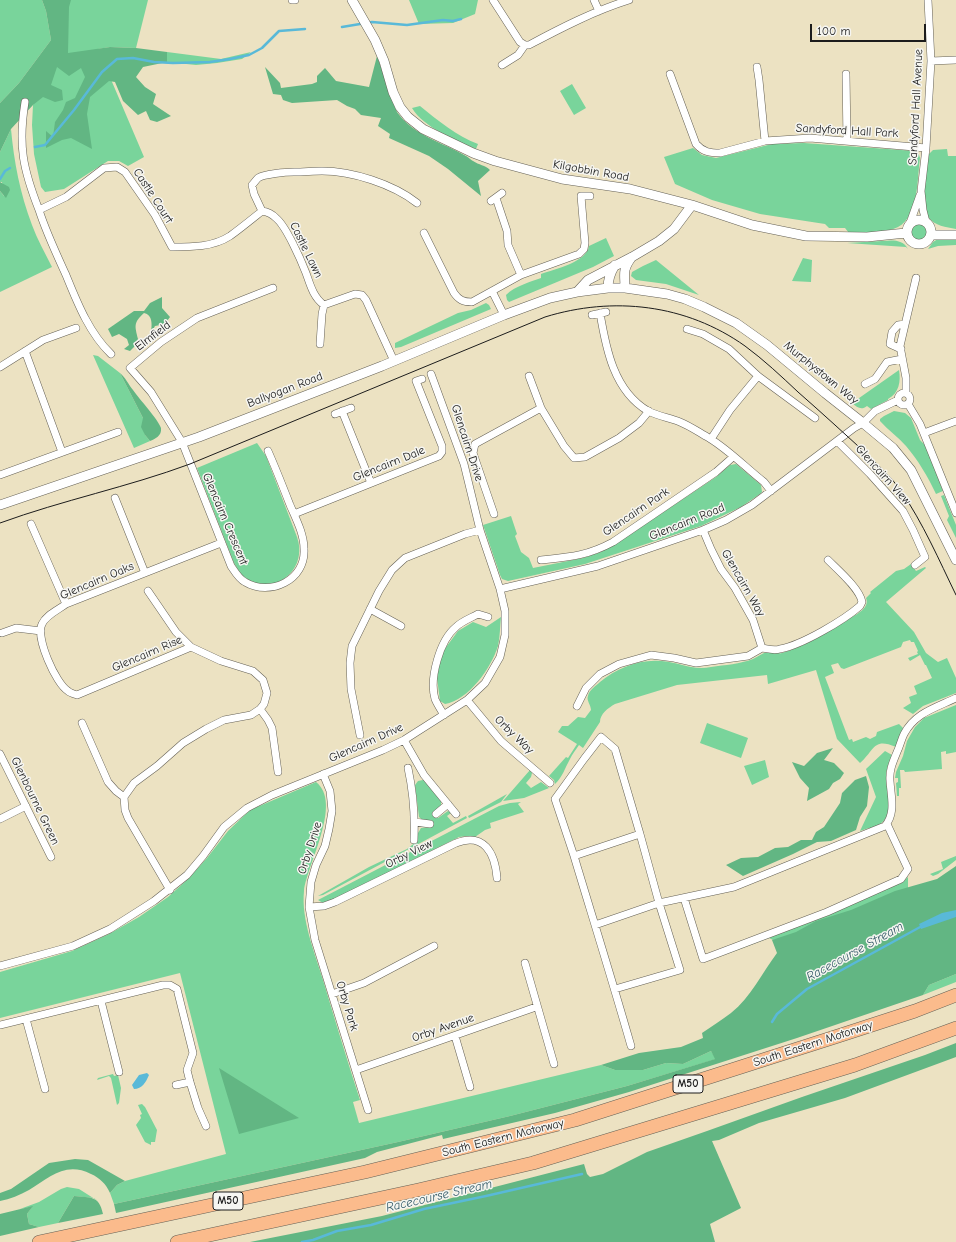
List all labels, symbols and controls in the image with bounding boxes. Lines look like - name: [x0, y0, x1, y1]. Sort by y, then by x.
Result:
- scale bar: [812, 16, 928, 42]
- text: 100 m: [817, 24, 850, 38]
- street label: Sandyford Hall Avenue: [906, 49, 926, 165]
- street label: Sandyford Hall Park: [795, 121, 899, 141]
- street label: Kilgobbin Road: [552, 157, 630, 185]
- street label: Castle Court: [130, 166, 176, 226]
- street label: Castle Lawn: [286, 220, 326, 280]
- street label: Elmfield: [132, 318, 174, 354]
- street label: Murphystown Way: [781, 338, 861, 408]
- street label: Ballyogan Road: [245, 369, 325, 411]
- street label: Glencairn Drive: [448, 403, 486, 483]
- street label: Glencairn View: [852, 442, 914, 508]
- street label: Glencairn Dale: [351, 443, 427, 485]
- street label: Glencairn Crescent: [199, 471, 251, 567]
- street label: Glencairn Park: [600, 485, 672, 539]
- street label: Glencairn Road: [647, 500, 727, 544]
- street label: Glencairn Way: [718, 547, 768, 619]
- street label: Glencairn Oaks: [58, 559, 136, 603]
- street label: Glencairn Rise: [110, 633, 184, 675]
- street label: Orby Way: [491, 713, 537, 757]
- street label: Glencairn Drive: [327, 720, 405, 766]
- street label: Glenbourne Green: [7, 755, 63, 847]
- street label: Orby Drive: [295, 820, 325, 876]
- street label: Orby View: [383, 836, 435, 872]
- water label: Racecourse Stream: [804, 919, 906, 985]
- street label: Orby Park: [333, 979, 361, 1033]
- street label: Orby Avenue: [410, 1011, 476, 1045]
- street label: South Eastern Motorway: [751, 1018, 875, 1070]
- road number: M50: [673, 1075, 703, 1093]
- street label: South Eastern Motorway: [441, 1116, 565, 1160]
- water label: Racecourse Stream: [384, 1176, 494, 1216]
- road number: M50: [213, 1192, 243, 1210]

